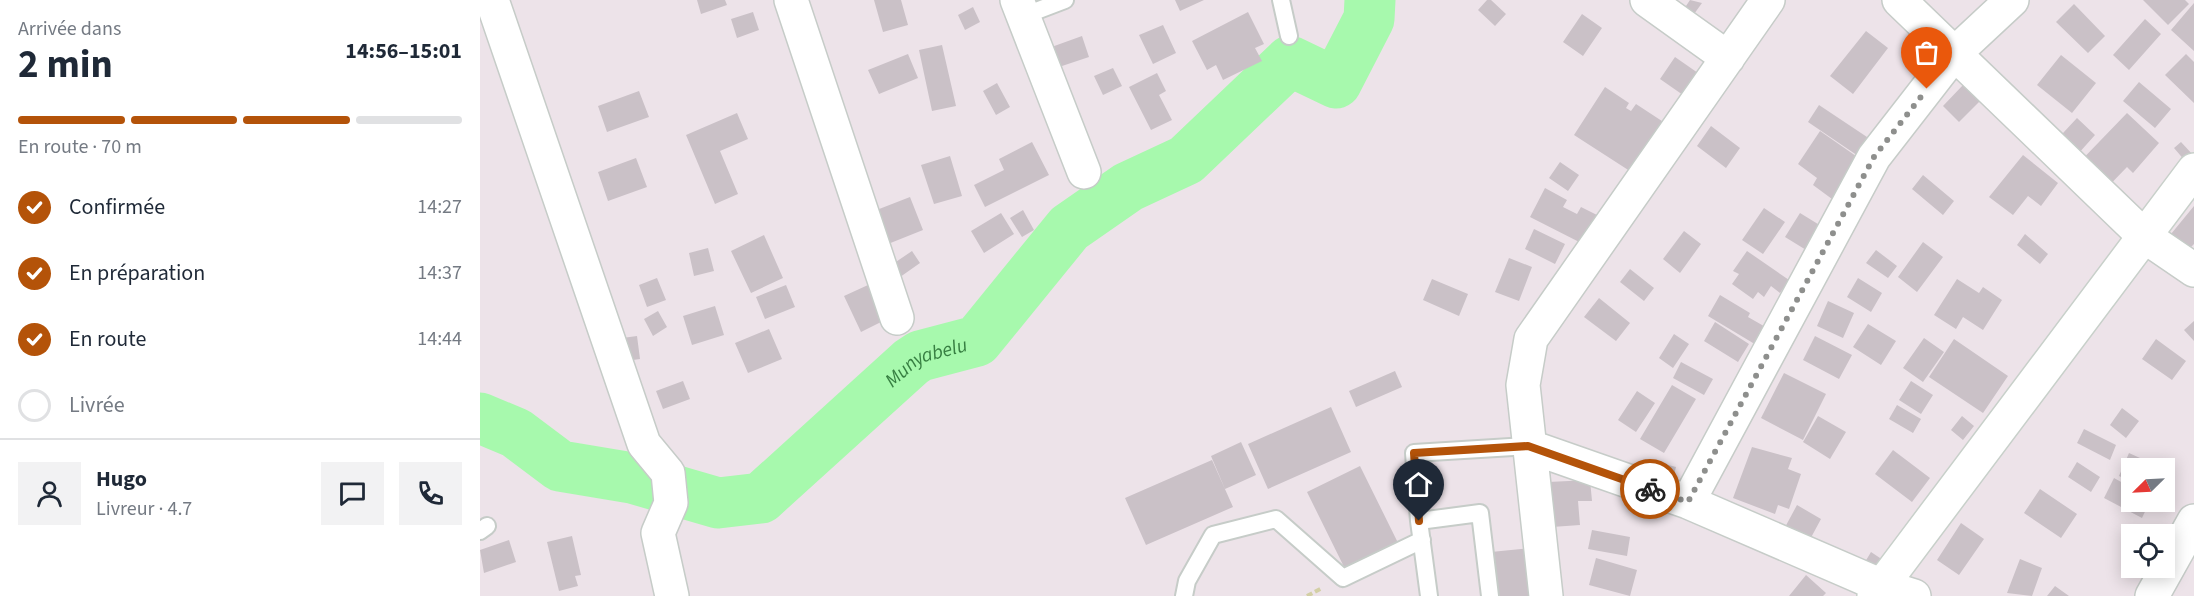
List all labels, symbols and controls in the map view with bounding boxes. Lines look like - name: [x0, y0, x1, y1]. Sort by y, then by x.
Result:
- text: Arrivée dans: [18, 15, 121, 43]
- pin: [1901, 27, 1952, 89]
- text: 14:56–15:01: [345, 35, 462, 67]
- icon: bag: [1910, 36, 1943, 69]
- text: 2 min: [18, 37, 113, 93]
- text: En route · 70 m: [18, 133, 142, 161]
- icon: check: [18, 191, 51, 224]
- text: Confirmée: [69, 191, 165, 223]
- text: 14:27: [417, 193, 462, 221]
- icon: check: [18, 257, 51, 290]
- text: En préparation: [69, 257, 205, 289]
- text: 14:37: [417, 259, 462, 287]
- icon: check: [18, 323, 51, 356]
- text: En route: [69, 323, 146, 355]
- text: 14:44: [417, 325, 462, 353]
- water label: Munyabelu: [879, 331, 970, 394]
- text: Livrée: [69, 389, 125, 421]
- north arrow: [2121, 458, 2175, 512]
- map controls: [2121, 458, 2175, 578]
- pin: [1393, 459, 1444, 521]
- courier: [1620, 459, 1680, 519]
- button: person: [18, 462, 81, 525]
- button: chat: [321, 462, 384, 525]
- button: phone: [399, 462, 462, 525]
- text: Hugo: [96, 463, 147, 495]
- icon: home: [1402, 468, 1435, 501]
- icon: bike: [1634, 473, 1667, 506]
- text: Livreur · 4.7: [96, 495, 192, 523]
- button: locate: [2121, 524, 2175, 578]

